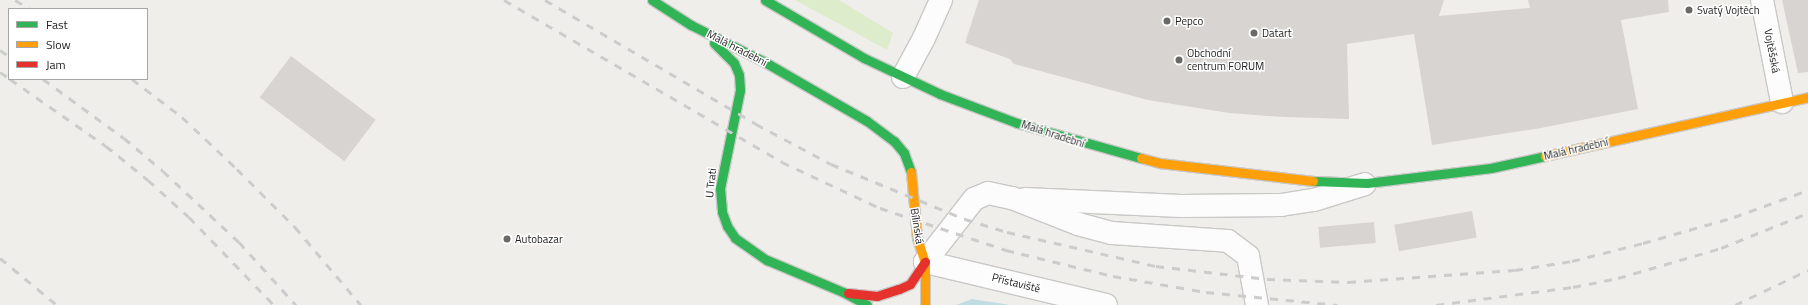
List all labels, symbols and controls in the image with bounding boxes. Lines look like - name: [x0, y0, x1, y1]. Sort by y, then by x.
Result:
- place label: Svatý Vojtěch: [1697, 3, 1760, 17]
- marker: Svatý Vojtěch: [1684, 5, 1694, 15]
- legend: [8, 8, 148, 80]
- place label: Pepco: [1175, 14, 1203, 28]
- text: Fast: [46, 15, 68, 34]
- marker: Pepco: [1162, 16, 1172, 26]
- place label: Datart: [1262, 26, 1292, 40]
- street label: Malá hradební: [705, 27, 769, 69]
- marker: Datart: [1249, 28, 1259, 38]
- street label: Vojtěšská: [1761, 28, 1783, 74]
- text: Slow: [46, 35, 71, 54]
- place label: Obchodní centrum FORUM: [1187, 47, 1264, 73]
- text: Jam: [46, 55, 66, 74]
- marker: Obchodní centrum FORUM: [1174, 55, 1184, 65]
- street label: Malá hradební: [1020, 118, 1086, 150]
- street label: Malá hradební: [1542, 135, 1610, 163]
- street label: U Trati: [703, 167, 719, 199]
- street label: Bílinská: [908, 207, 926, 245]
- place label: Autobazar: [515, 232, 563, 246]
- marker: Autobazar: [502, 234, 512, 244]
- street label: Přístaviště: [990, 271, 1042, 295]

